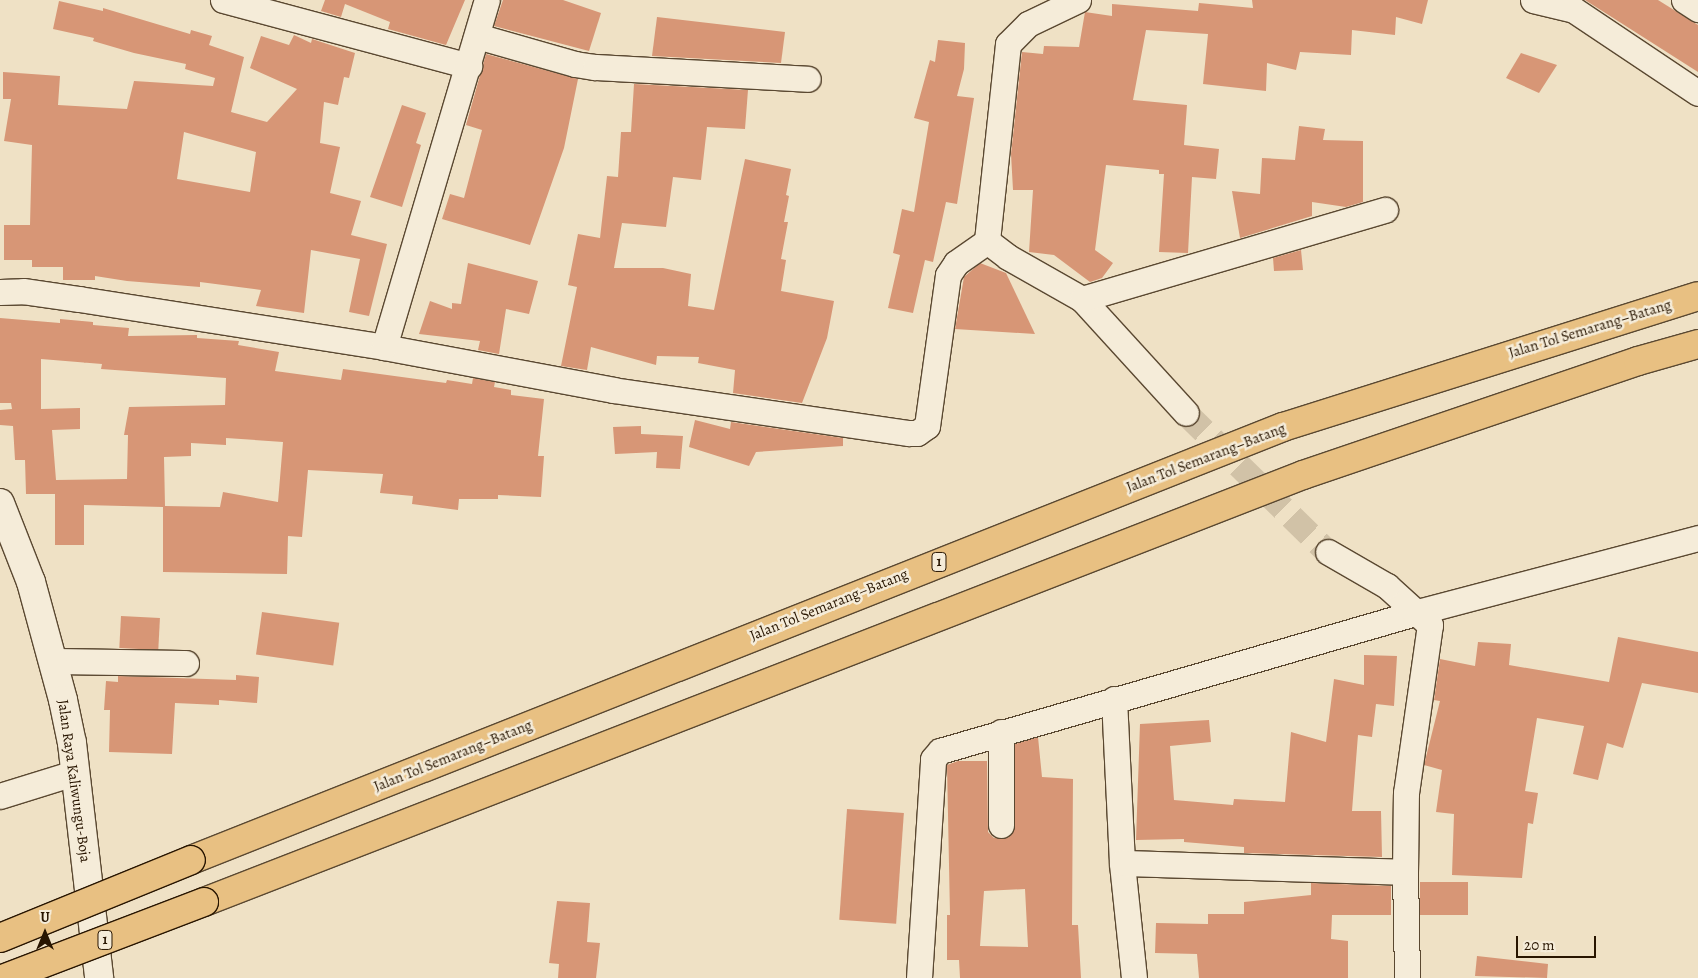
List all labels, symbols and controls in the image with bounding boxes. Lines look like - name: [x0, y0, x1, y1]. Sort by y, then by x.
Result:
- street label: Jalan Tol Semarang–Batang: [1507, 296, 1673, 362]
- street label: Jalan Tol Semarang–Batang: [1124, 419, 1288, 497]
- road number: 1: [930, 550, 948, 574]
- street label: Jalan Tol Semarang–Batang: [747, 565, 911, 645]
- street label: Jalan Raya Kaliwungu-Boja: [54, 698, 94, 864]
- street label: Jalan Tol Semarang–Batang: [371, 716, 535, 796]
- north arrow: [20, 908, 70, 958]
- text: U: [40, 908, 50, 927]
- scale bar: [1518, 926, 1598, 958]
- road number: 1: [96, 928, 114, 952]
- text: 20 m: [1524, 935, 1555, 955]

